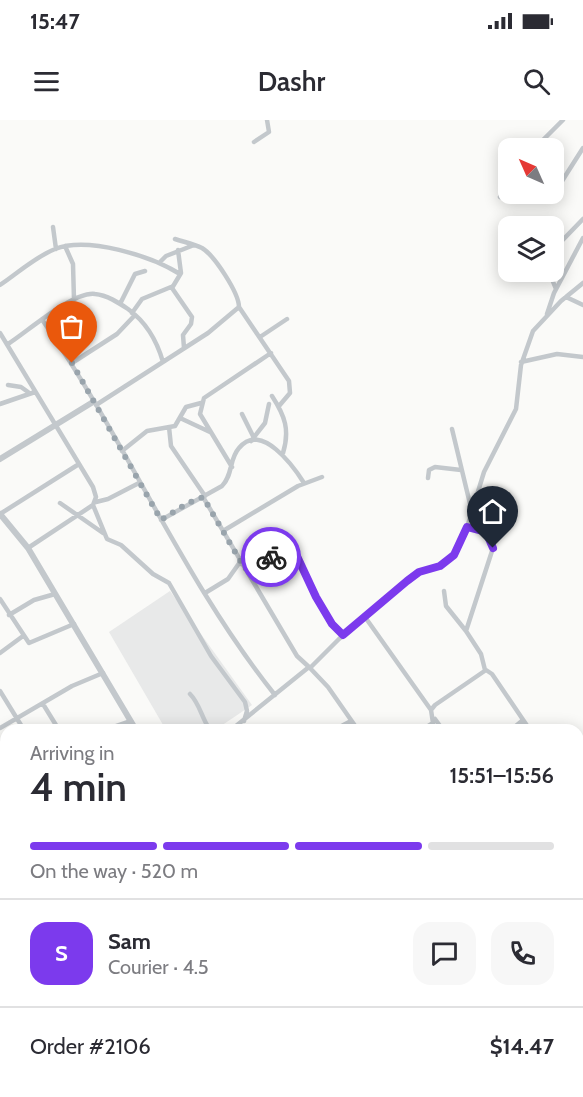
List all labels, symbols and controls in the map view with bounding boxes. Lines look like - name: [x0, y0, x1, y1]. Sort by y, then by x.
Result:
- text: 15:47: [30, 8, 80, 35]
- icon: menu: [30, 65, 63, 98]
- text: Dashr: [258, 65, 325, 98]
- icon: search: [520, 65, 553, 98]
- north arrow: [498, 138, 564, 204]
- map controls: [498, 138, 564, 282]
- button: layers: [498, 216, 564, 282]
- pin: [46, 301, 97, 363]
- icon: bag: [55, 310, 88, 343]
- pin: [467, 486, 518, 548]
- icon: home: [476, 495, 509, 528]
- courier: [241, 527, 301, 587]
- icon: bike: [255, 541, 288, 574]
- text: Arriving in: [30, 741, 114, 765]
- text: 15:51–15:56: [450, 762, 554, 789]
- text: 4 min: [30, 763, 127, 811]
- text: On the way · 520 m: [30, 859, 198, 883]
- button: chat: [413, 922, 476, 985]
- button: phone: [491, 922, 554, 985]
- text: Sam: [108, 928, 151, 955]
- text: S: [55, 940, 68, 967]
- text: Courier · 4.5: [108, 955, 209, 979]
- text: Order #2106: [30, 1033, 151, 1060]
- text: $14.47: [490, 1033, 554, 1060]

